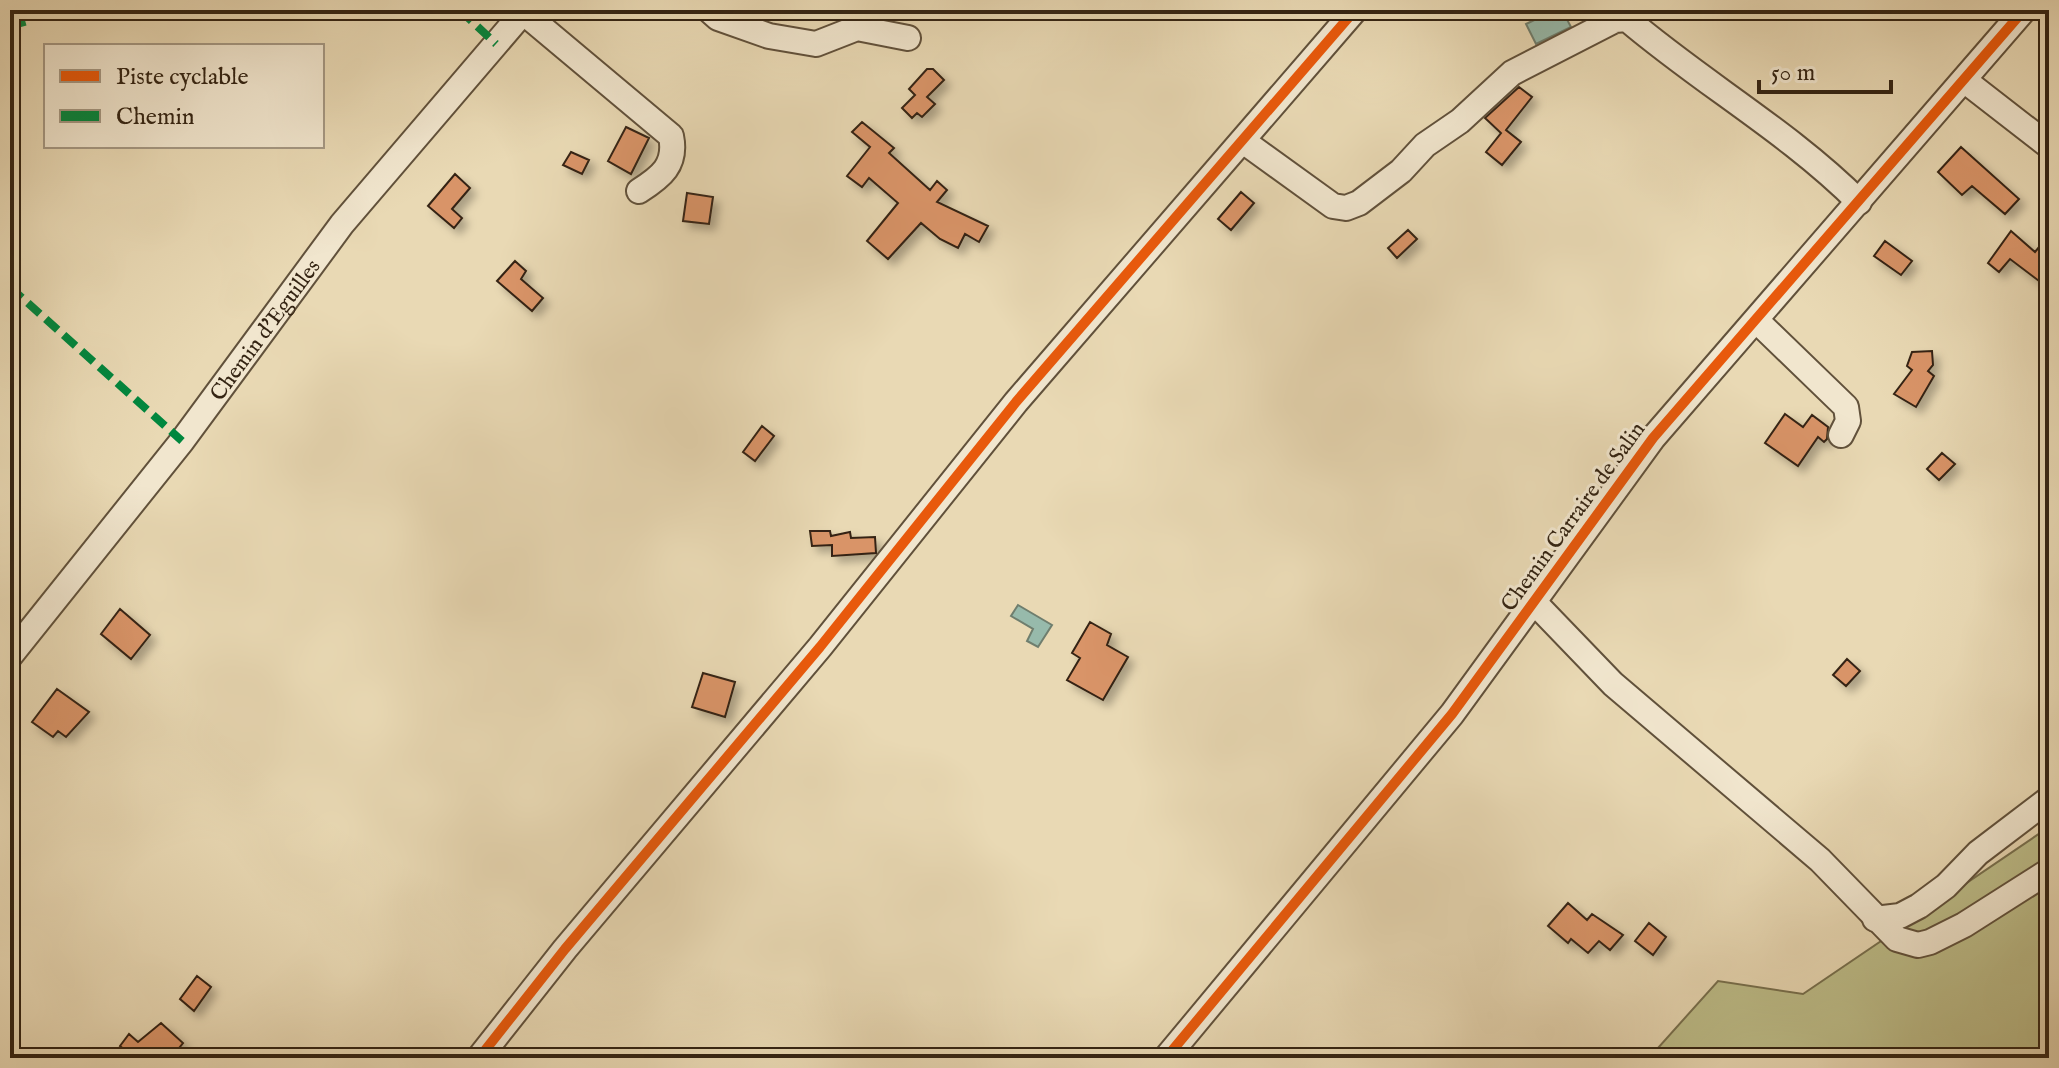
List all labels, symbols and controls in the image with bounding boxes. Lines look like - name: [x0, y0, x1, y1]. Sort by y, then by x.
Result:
- legend: [44, 44, 324, 148]
- scale bar: [1759, 44, 1891, 94]
- text: 50 m: [1771, 58, 1815, 89]
- text: Piste cyclable: [116, 62, 248, 93]
- text: Chemin: [116, 102, 195, 133]
- street label: Chemin d'Eguilles: [204, 254, 327, 407]
- street label: Chemin Carraire de Salin: [1495, 417, 1652, 618]

